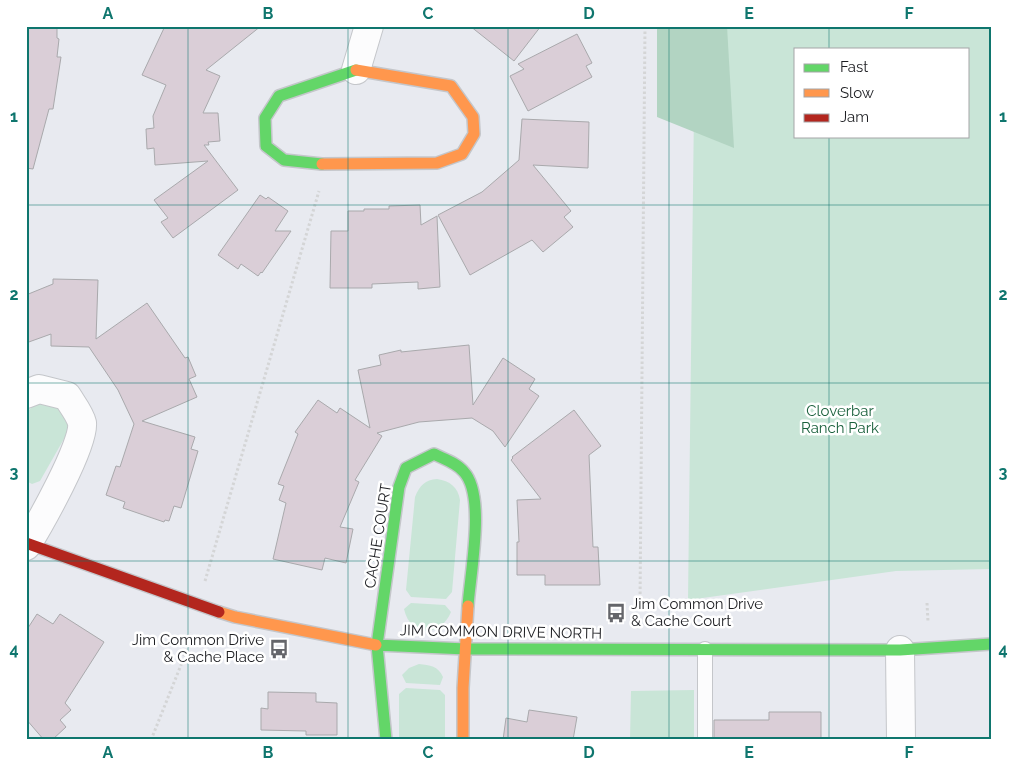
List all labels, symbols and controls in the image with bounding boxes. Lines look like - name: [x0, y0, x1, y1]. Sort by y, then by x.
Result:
- text: A: [103, 4, 114, 23]
- text: B: [263, 4, 274, 23]
- text: C: [423, 4, 434, 23]
- text: D: [583, 4, 595, 23]
- text: E: [744, 4, 754, 23]
- text: F: [904, 4, 914, 23]
- legend: [794, 48, 970, 138]
- text: Fast: [840, 58, 868, 76]
- text: Slow: [840, 84, 874, 102]
- text: 1: [10, 107, 18, 126]
- text: 1: [999, 107, 1007, 126]
- text: Jam: [840, 108, 869, 126]
- text: 2: [9, 285, 19, 304]
- text: 2: [998, 285, 1008, 304]
- park label: Cloverbar Ranch Park: [801, 402, 879, 437]
- text: 3: [10, 463, 19, 482]
- text: 3: [999, 463, 1008, 482]
- street label: CACHE COURT: [361, 482, 395, 590]
- place label: Jim Common Drive & Cache Court: [631, 595, 763, 630]
- bus stop icon: Jim Common Drive & Cache Court: [605, 602, 627, 624]
- street label: JIM COMMON DRIVE NORTH: [400, 621, 602, 643]
- place label: Jim Common Drive & Cache Place: [132, 631, 264, 666]
- bus stop icon: Jim Common Drive & Cache Place: [268, 638, 290, 660]
- text: 4: [9, 640, 19, 659]
- text: 4: [998, 640, 1008, 659]
- text: A: [103, 743, 114, 762]
- text: B: [263, 743, 274, 762]
- text: C: [423, 743, 434, 762]
- text: D: [583, 743, 595, 762]
- text: E: [744, 743, 754, 762]
- text: F: [904, 743, 914, 762]

